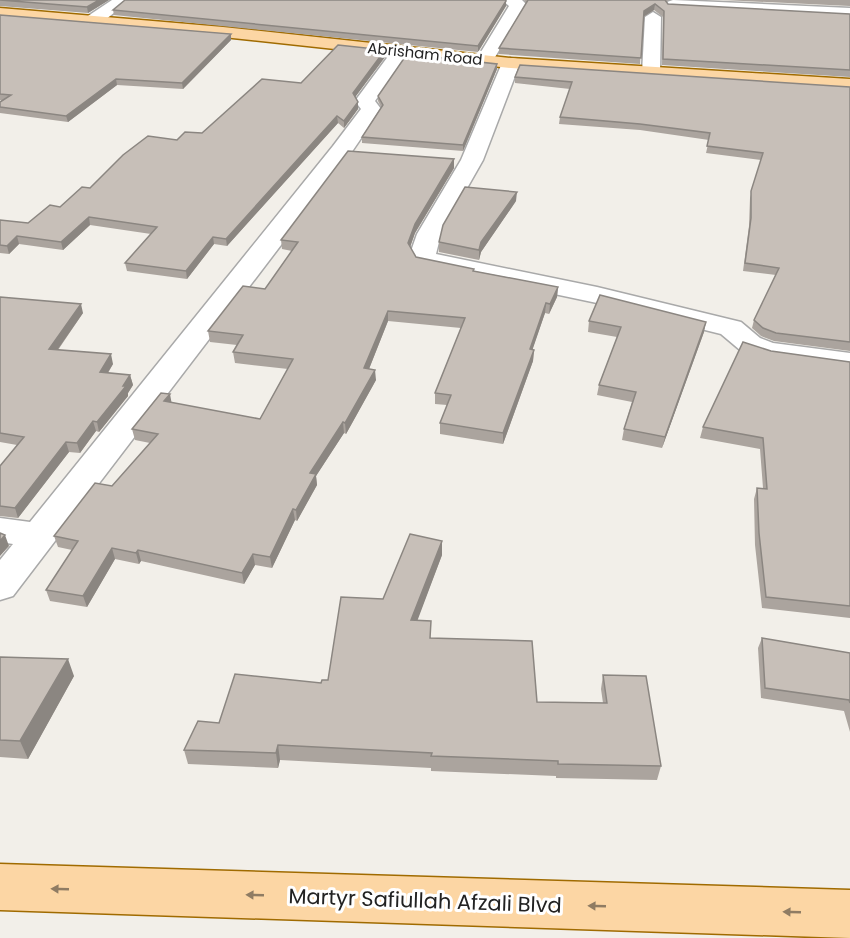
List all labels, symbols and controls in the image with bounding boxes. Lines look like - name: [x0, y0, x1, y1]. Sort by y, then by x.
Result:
- street label: Abrisham Road: [366, 37, 484, 70]
- street label: Martyr Safiullah Afzali Blvd: [288, 881, 562, 920]
- one-way arrow: [50, 884, 69, 893]
- one-way arrow: [245, 890, 264, 900]
- one-way arrow: [587, 901, 606, 911]
- one-way arrow: [782, 908, 801, 917]

